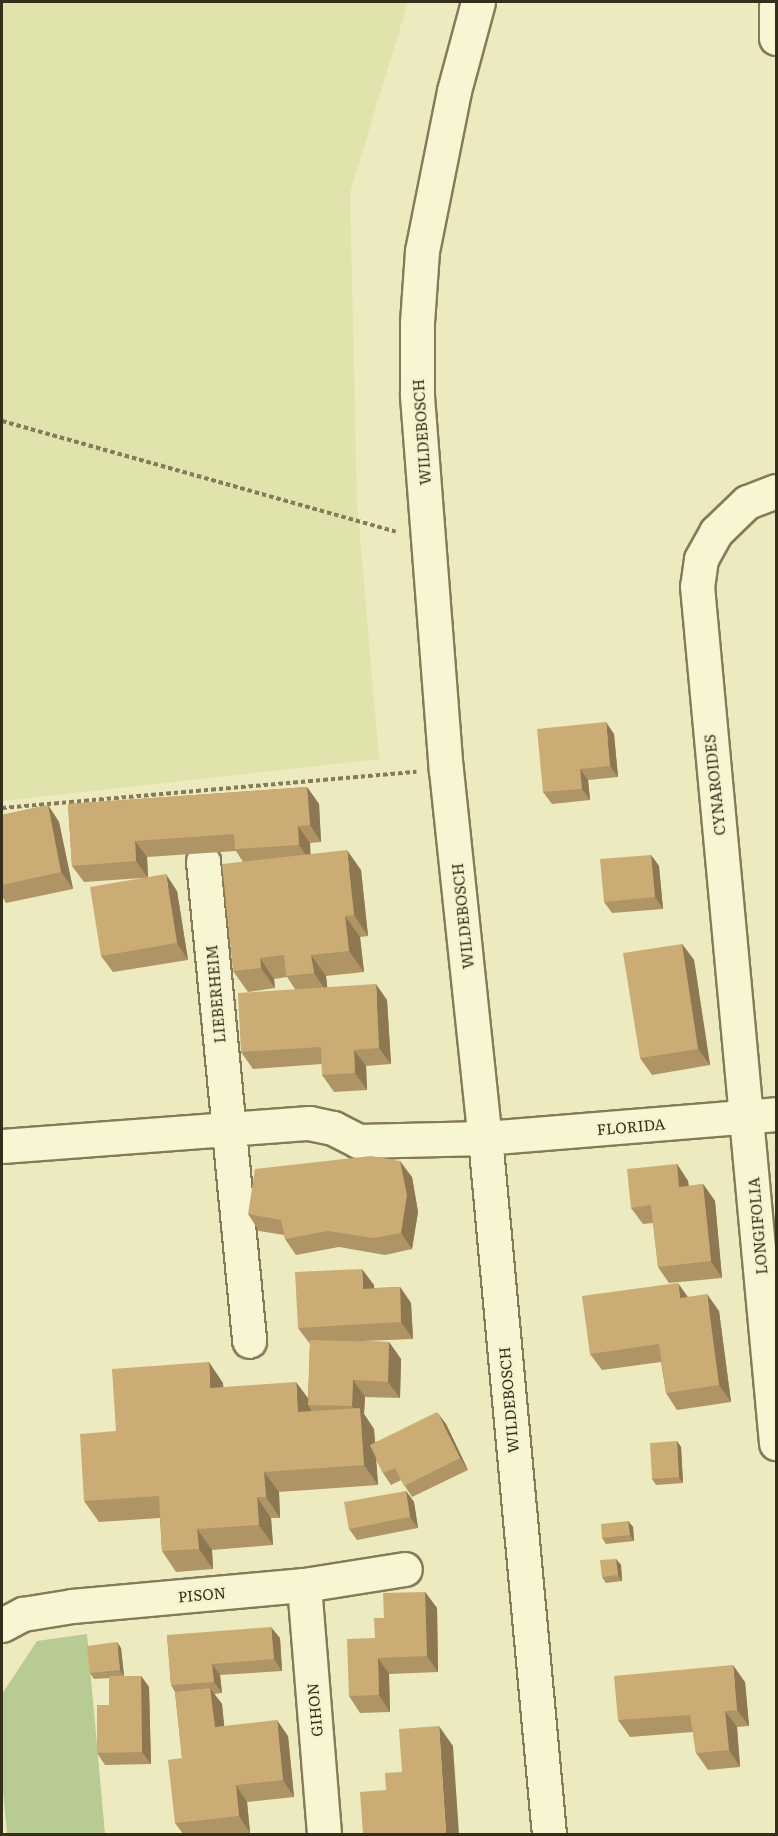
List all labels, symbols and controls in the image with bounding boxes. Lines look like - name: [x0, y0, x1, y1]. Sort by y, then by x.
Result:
- street label: WILDEBOSCH: [408, 378, 434, 486]
- street label: CYNAROIDES: [700, 734, 728, 836]
- street label: WILDEBOSCH: [447, 862, 477, 970]
- street label: LIEBERHEIM: [202, 944, 228, 1044]
- street label: FLORIDA: [596, 1114, 666, 1138]
- street label: LONGIFOLIA: [744, 1177, 770, 1275]
- street label: WILDEBOSCH: [494, 1346, 522, 1454]
- street label: PISON: [177, 1583, 227, 1605]
- street label: GIHON: [303, 1682, 325, 1738]

